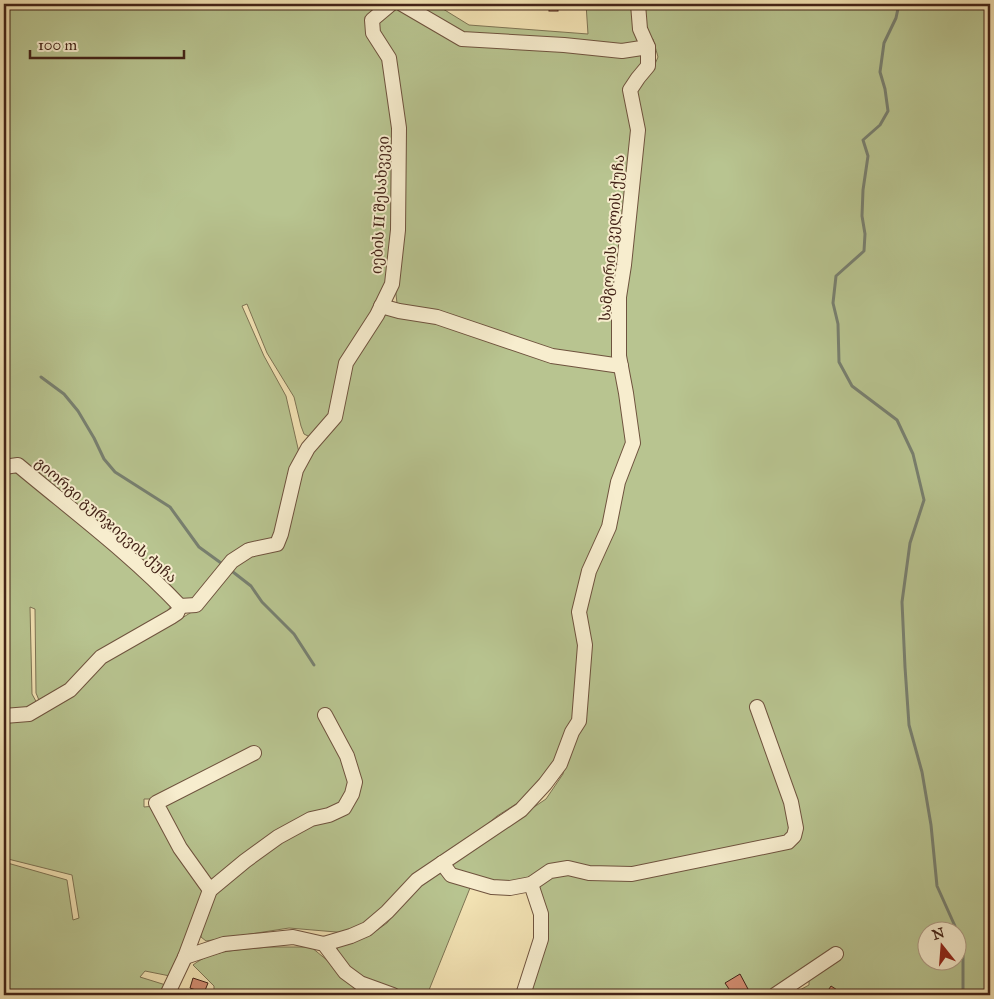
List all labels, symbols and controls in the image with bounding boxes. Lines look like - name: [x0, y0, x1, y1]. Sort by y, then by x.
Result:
- scale bar: [30, 28, 184, 60]
- text: 100 m: [38, 36, 78, 54]
- street label: იების II შესახვევი: [367, 135, 393, 275]
- street label: სამგორის ველის ქუჩა: [596, 154, 628, 322]
- street label: გიორგი გურჯიევის ქუჩა: [31, 453, 181, 587]
- north arrow: [916, 922, 966, 972]
- text: N: [930, 924, 947, 944]

